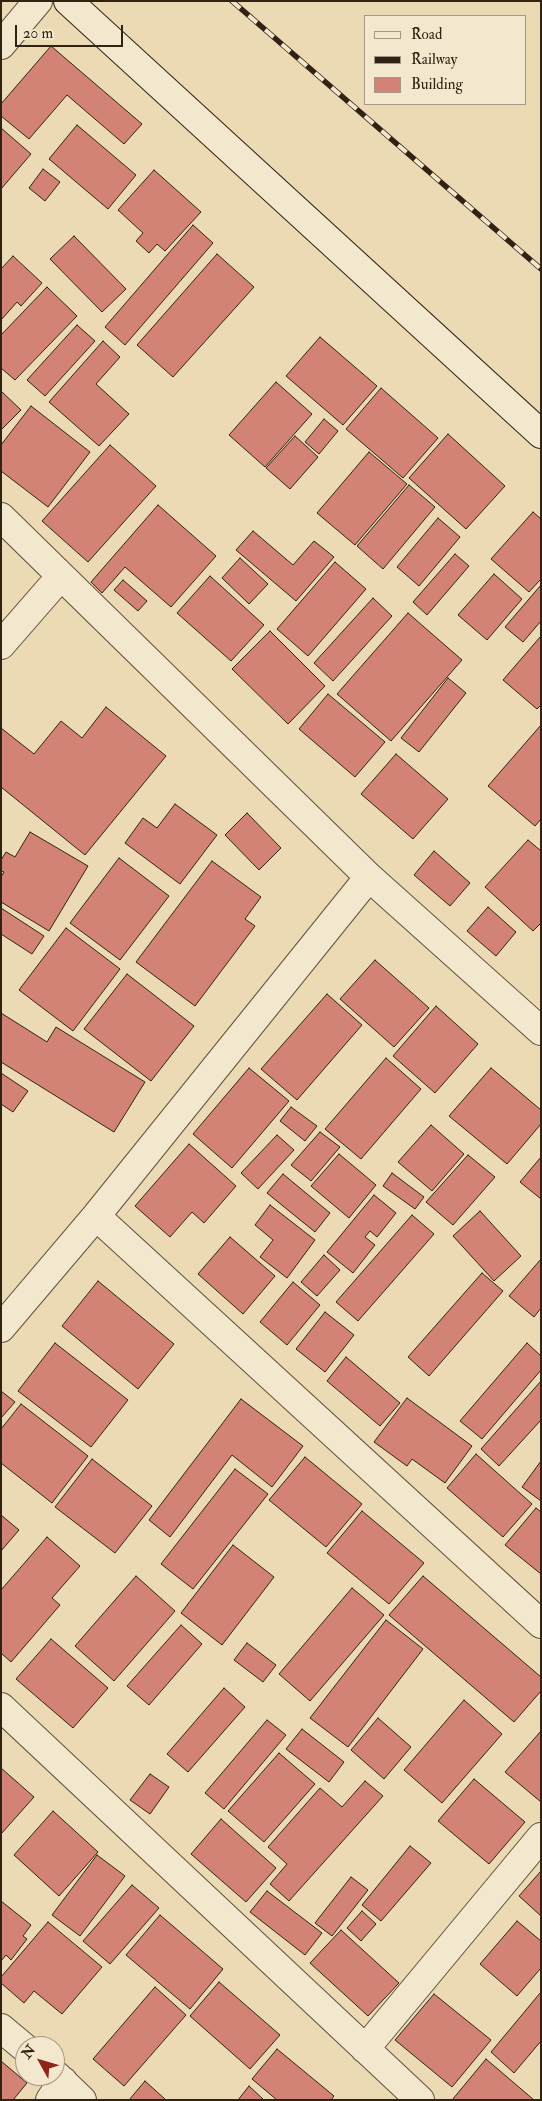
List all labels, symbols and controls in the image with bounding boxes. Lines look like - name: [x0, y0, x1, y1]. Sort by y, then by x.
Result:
- scale bar: [18, 15, 125, 47]
- legend: [364, 15, 527, 105]
- text: 20 m: [23, 24, 53, 43]
- text: Road: [411, 25, 442, 44]
- text: Railway: [411, 50, 457, 69]
- text: Building: [411, 75, 463, 94]
- north arrow: [15, 2036, 65, 2086]
- text: N: [18, 2042, 39, 2062]

